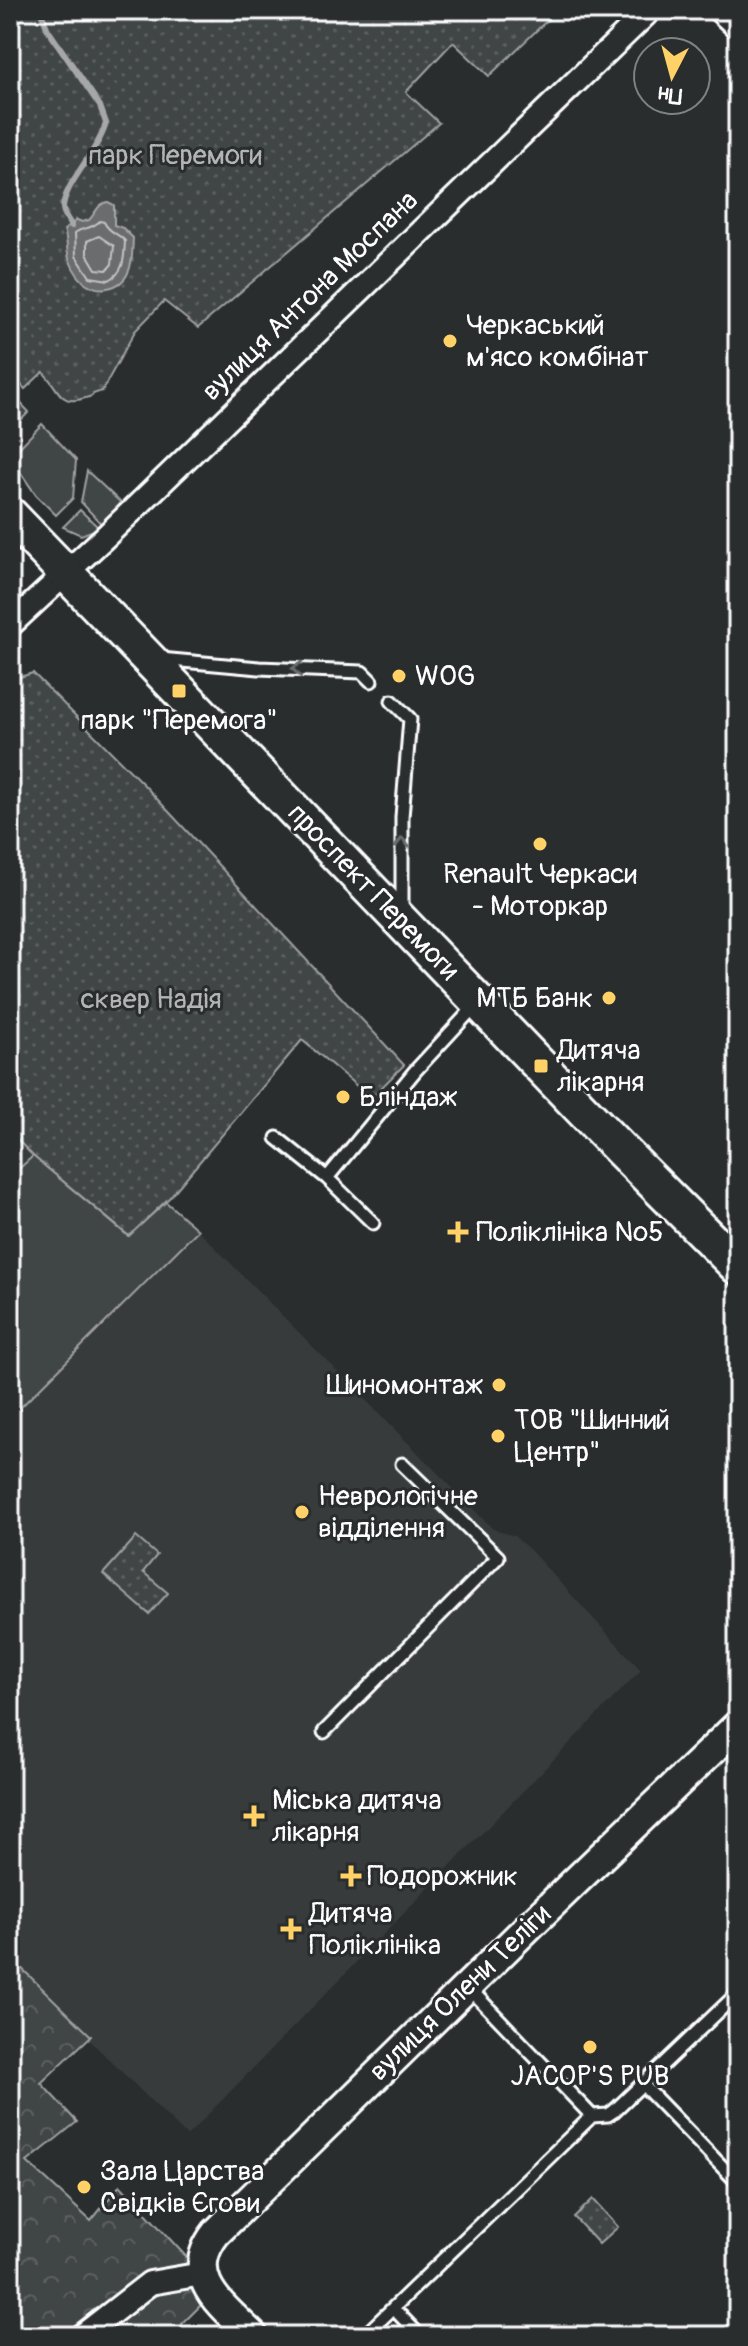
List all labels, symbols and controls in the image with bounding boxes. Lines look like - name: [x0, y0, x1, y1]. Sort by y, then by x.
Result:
- north arrow: [632, 36, 712, 116]
- text: Пн: [657, 80, 684, 110]
- park label: парк Перемоги: [88, 138, 262, 173]
- street label: вулиця Антона Моспана: [194, 183, 426, 409]
- place label: Черкаський м'ясо комбінат: [466, 308, 649, 375]
- marker: Черкаський м'ясо комбінат: [441, 332, 459, 350]
- place label: WOG: [415, 659, 475, 694]
- one-way arrow: [290, 661, 303, 678]
- marker: WOG: [390, 667, 408, 685]
- marker: парк "Перемога": [170, 682, 188, 700]
- place label: парк "Перемога": [80, 703, 278, 738]
- street label: проспект Перемоги: [280, 796, 466, 988]
- marker: Renault Черкаси - Моторкар: [531, 835, 549, 853]
- one-way arrow: [393, 836, 411, 849]
- place label: Renault Черкаси - Моторкар: [443, 857, 637, 924]
- place label: МТБ Банк: [476, 981, 593, 1016]
- park label: сквер Надія: [80, 982, 222, 1017]
- marker: МТБ Банк: [600, 989, 618, 1007]
- place label: Дитяча лікарня: [556, 1033, 645, 1100]
- marker: Дитяча лікарня: [532, 1057, 550, 1075]
- place label: Бліндаж: [359, 1080, 457, 1115]
- marker: Бліндаж: [334, 1088, 352, 1106]
- place label: Поліклініка №5: [476, 1215, 663, 1250]
- marker: Поліклініка №5: [447, 1221, 469, 1243]
- place label: Шиномонтаж: [326, 1368, 483, 1403]
- marker: Шиномонтаж: [490, 1376, 508, 1394]
- place label: ТОВ "Шинний Центр": [514, 1403, 670, 1470]
- marker: ТОВ "Шинний Центр": [489, 1427, 507, 1445]
- place label: Неврологічне відділення: [318, 1479, 478, 1546]
- marker: Неврологічне відділення: [293, 1503, 311, 1521]
- place label: Міська дитяча лікарня: [272, 1783, 441, 1850]
- marker: Міська дитяча лікарня: [243, 1805, 265, 1827]
- place label: Подорожник: [367, 1859, 518, 1894]
- marker: Подорожник: [342, 1867, 360, 1885]
- place label: Дитяча Поліклініка: [308, 1896, 441, 1963]
- street label: вулиця Олени Теліги: [362, 1897, 558, 2089]
- marker: Дитяча Поліклініка: [280, 1918, 302, 1940]
- marker: JACOP'S PUB: [581, 2038, 599, 2056]
- place label: JACOP'S PUB: [511, 2059, 669, 2094]
- place label: Зала Царства Свідків Єгови: [100, 2154, 264, 2221]
- marker: Зала Царства Свідків Єгови: [75, 2178, 93, 2196]

